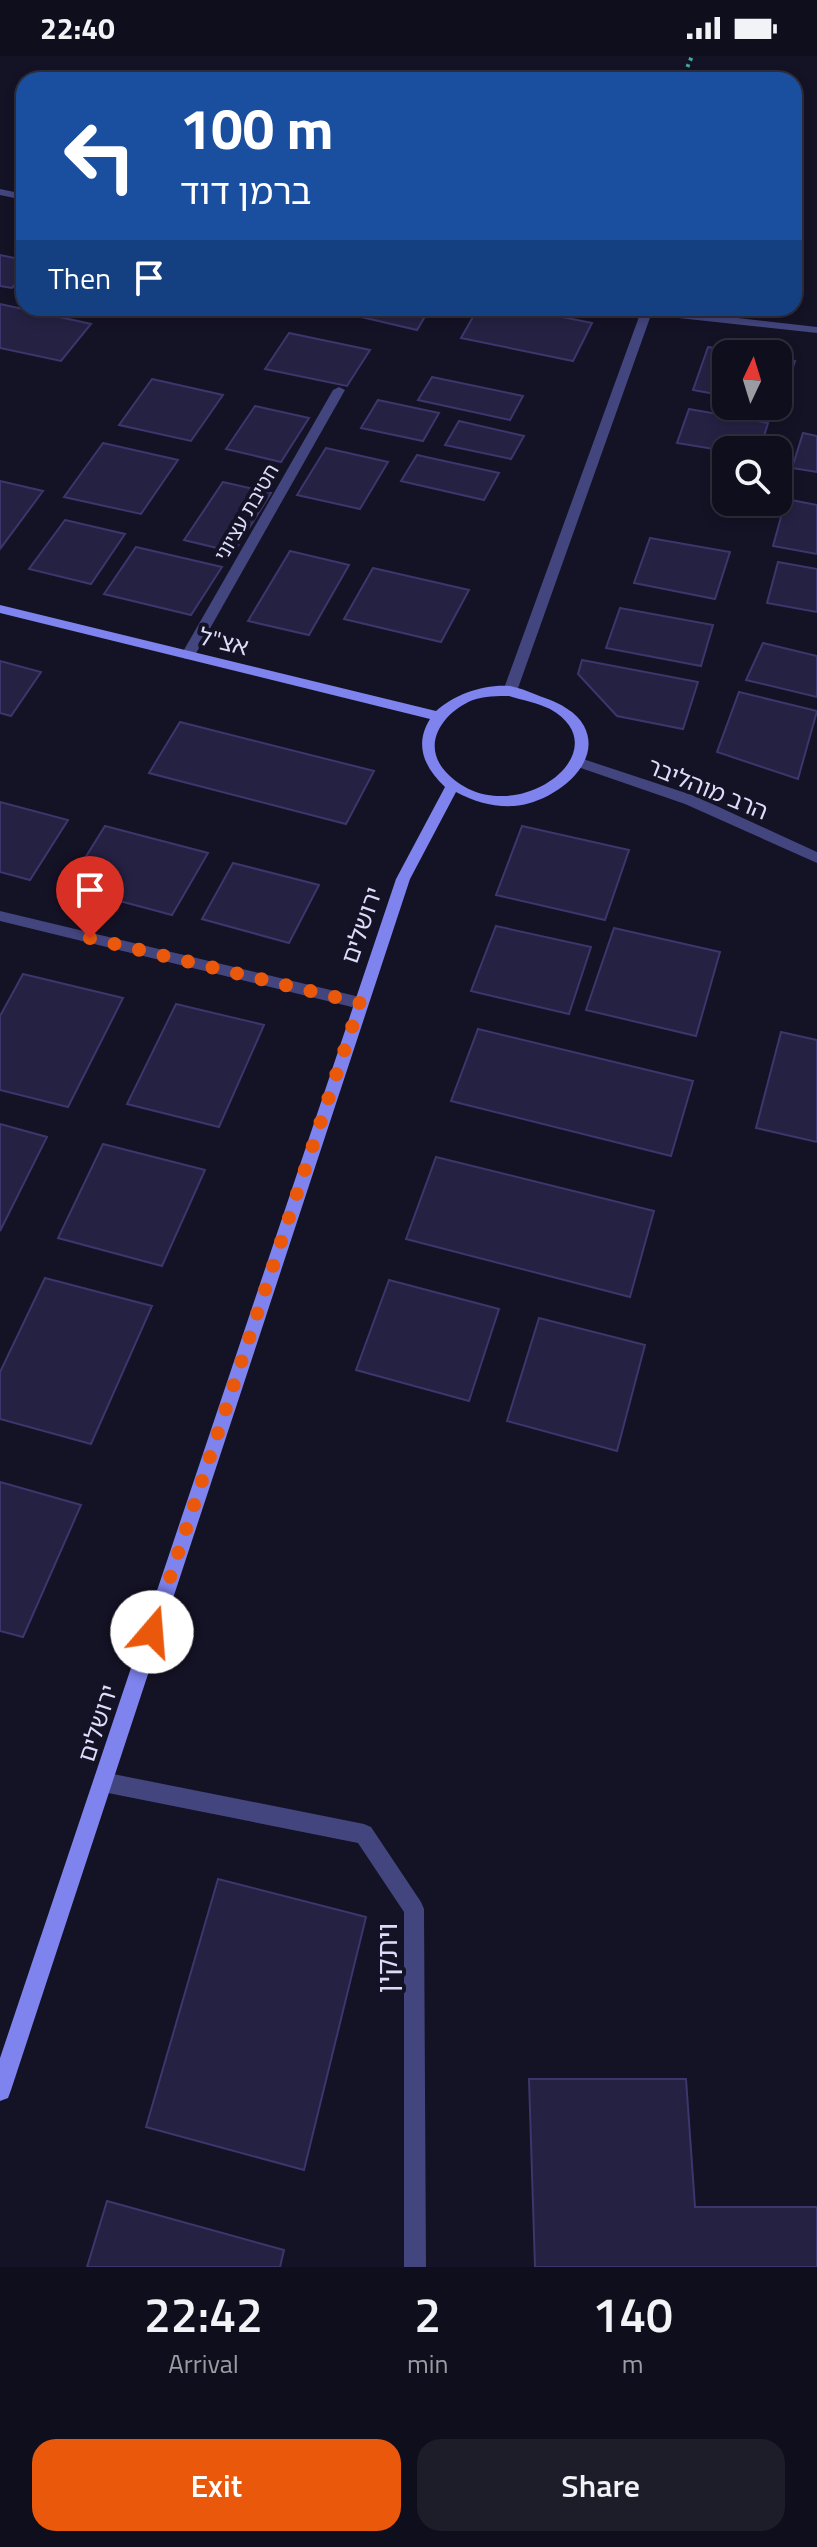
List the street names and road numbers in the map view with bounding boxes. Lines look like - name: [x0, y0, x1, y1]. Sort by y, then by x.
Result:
- street label: חטיבת עציוני: [206, 458, 286, 566]
- street label: אצ"ל: [195, 617, 253, 665]
- street label: הרב מוהליבר: [642, 747, 774, 829]
- street label: ירושלים: [331, 882, 391, 968]
- street label: ירושלים: [68, 1680, 126, 1766]
- street label: ויתקין: [365, 1923, 408, 1993]

